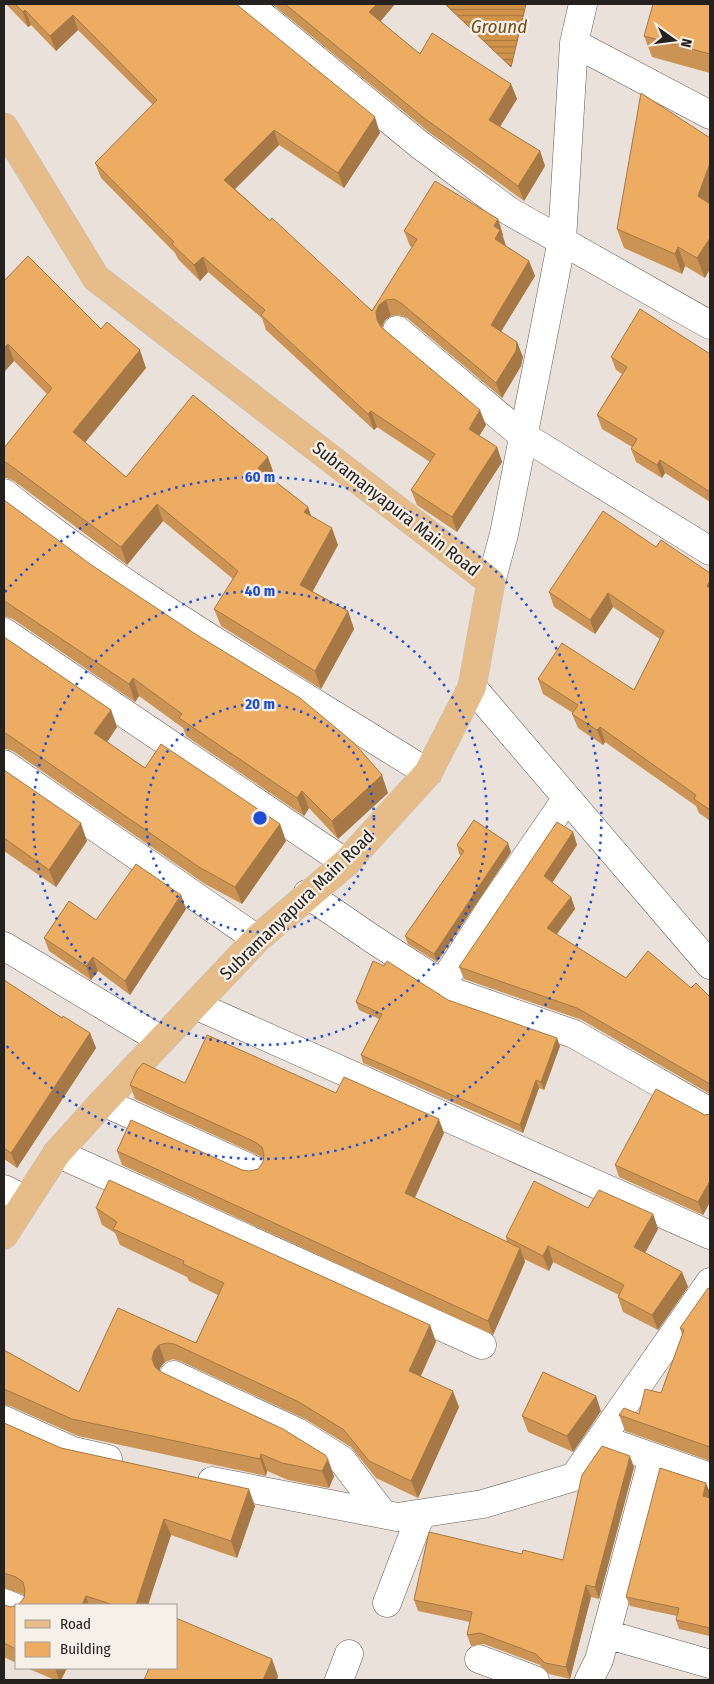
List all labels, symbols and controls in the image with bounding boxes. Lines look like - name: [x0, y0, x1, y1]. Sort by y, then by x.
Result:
- water label: Ground: [471, 15, 527, 38]
- north arrow: [649, 15, 699, 65]
- text: N: [677, 37, 695, 49]
- street label: Subramanyapura Main Road: [308, 437, 484, 581]
- text: 60 m: [245, 468, 275, 486]
- text: 40 m: [245, 582, 275, 600]
- text: 20 m: [244, 695, 275, 713]
- centre of rings: [251, 809, 269, 827]
- street label: Subramanyapura Main Road: [215, 826, 379, 984]
- legend: [15, 1604, 178, 1669]
- text: Road: [60, 1615, 91, 1633]
- text: Building: [60, 1640, 111, 1658]

